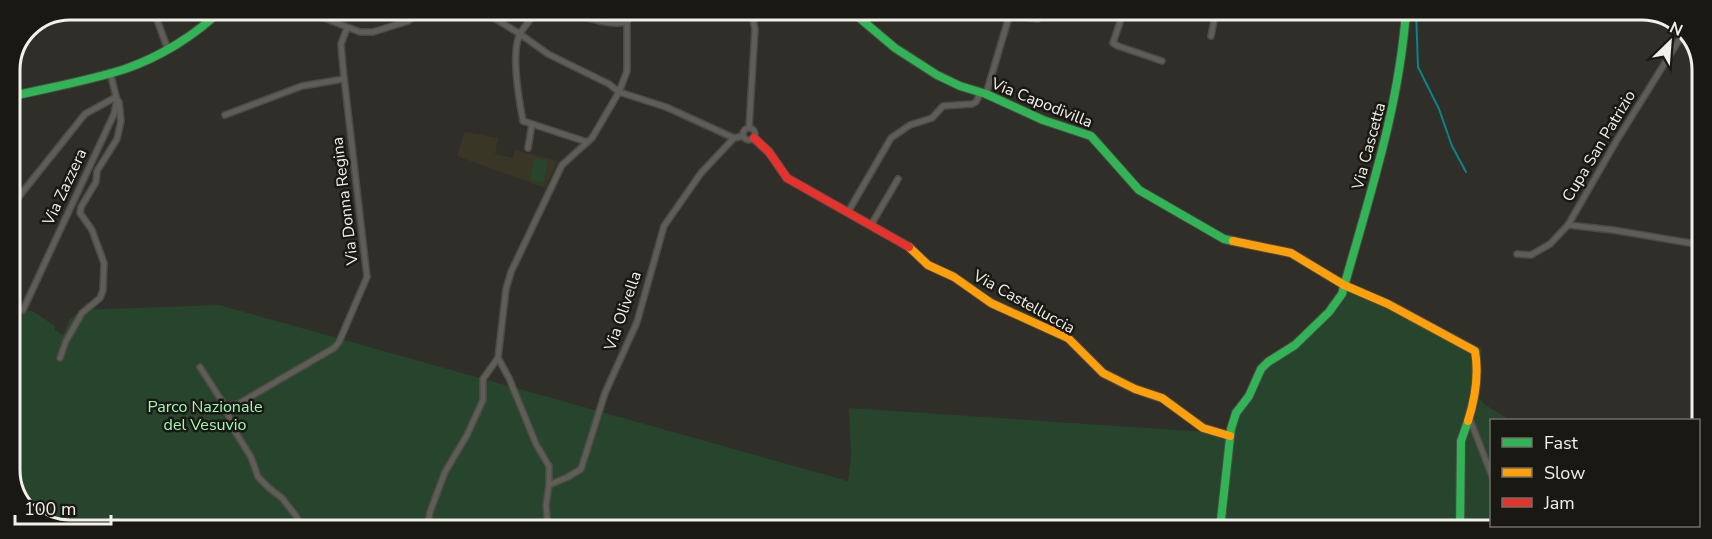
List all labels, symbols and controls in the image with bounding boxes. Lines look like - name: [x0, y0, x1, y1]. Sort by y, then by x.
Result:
- north arrow: [1640, 12, 1700, 72]
- text: N: [1666, 17, 1686, 42]
- street label: Via Capodivilla: [987, 72, 1096, 133]
- street label: Cupa San Patrizio: [1557, 86, 1641, 206]
- street label: Via Cascetta: [1347, 100, 1391, 193]
- street label: Via Donna Regina: [326, 136, 364, 267]
- street label: Via Zazzera: [37, 145, 92, 230]
- street label: Via Castelluccia: [968, 264, 1079, 339]
- street label: Via Olivella: [599, 268, 647, 355]
- park label: Parco Nazionale del Vesuvio: [147, 396, 263, 436]
- legend: [1490, 419, 1700, 527]
- text: Fast: [1544, 431, 1579, 455]
- text: Slow: [1544, 461, 1585, 485]
- scale bar: [15, 488, 111, 526]
- text: Jam: [1543, 491, 1575, 515]
- text: 100 m: [24, 497, 76, 521]

